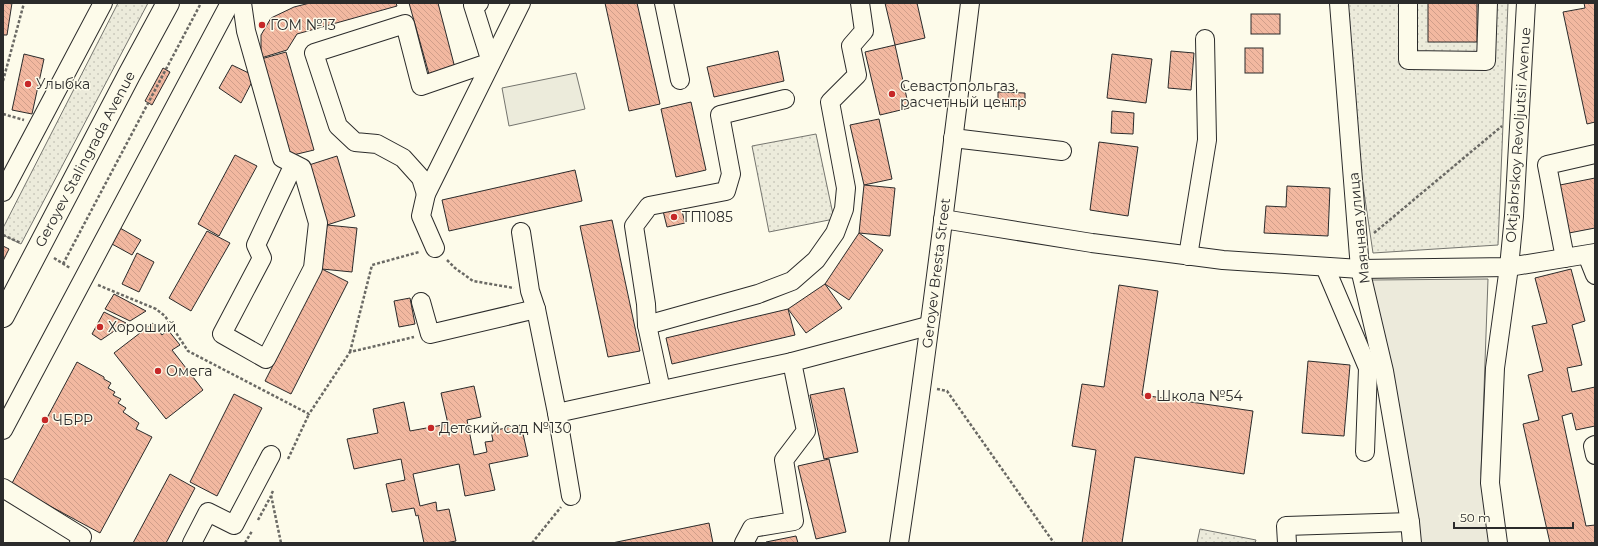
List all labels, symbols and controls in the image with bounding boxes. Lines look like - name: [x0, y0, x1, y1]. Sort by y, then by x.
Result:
- place label: ГОМ №13: [270, 16, 336, 34]
- marker: ГОМ №13: [257, 20, 267, 30]
- street label: Oktjabrskoy Revoljutsii Avenue: [1501, 27, 1535, 243]
- street label: Geroyev Stalingrada Avenue: [31, 68, 139, 250]
- place label: Улыбка: [36, 75, 90, 93]
- place label: Севастопольгаз, расчетный центр: [900, 77, 1027, 111]
- marker: Улыбка: [23, 79, 33, 89]
- marker: Севастопольгаз, расчетный центр: [887, 89, 897, 99]
- street label: Маячная улица: [1344, 171, 1374, 285]
- street label: Geroyev Bresta Street: [918, 197, 954, 349]
- place label: ТП1085: [682, 208, 733, 226]
- marker: ТП1085: [669, 212, 679, 222]
- place label: Хороший: [108, 318, 176, 336]
- marker: Хороший: [95, 322, 105, 332]
- place label: Омега: [166, 362, 212, 380]
- marker: Омега: [153, 366, 163, 376]
- place label: Школа №54: [1156, 387, 1243, 405]
- marker: Школа №54: [1143, 391, 1153, 401]
- place label: ЧБРР: [53, 411, 93, 429]
- marker: ЧБРР: [40, 415, 50, 425]
- place label: Детский сад №130: [439, 419, 572, 437]
- marker: Детский сад №130: [426, 423, 436, 433]
- scale bar: [1454, 504, 1573, 530]
- text: 50 m: [1460, 510, 1491, 525]

